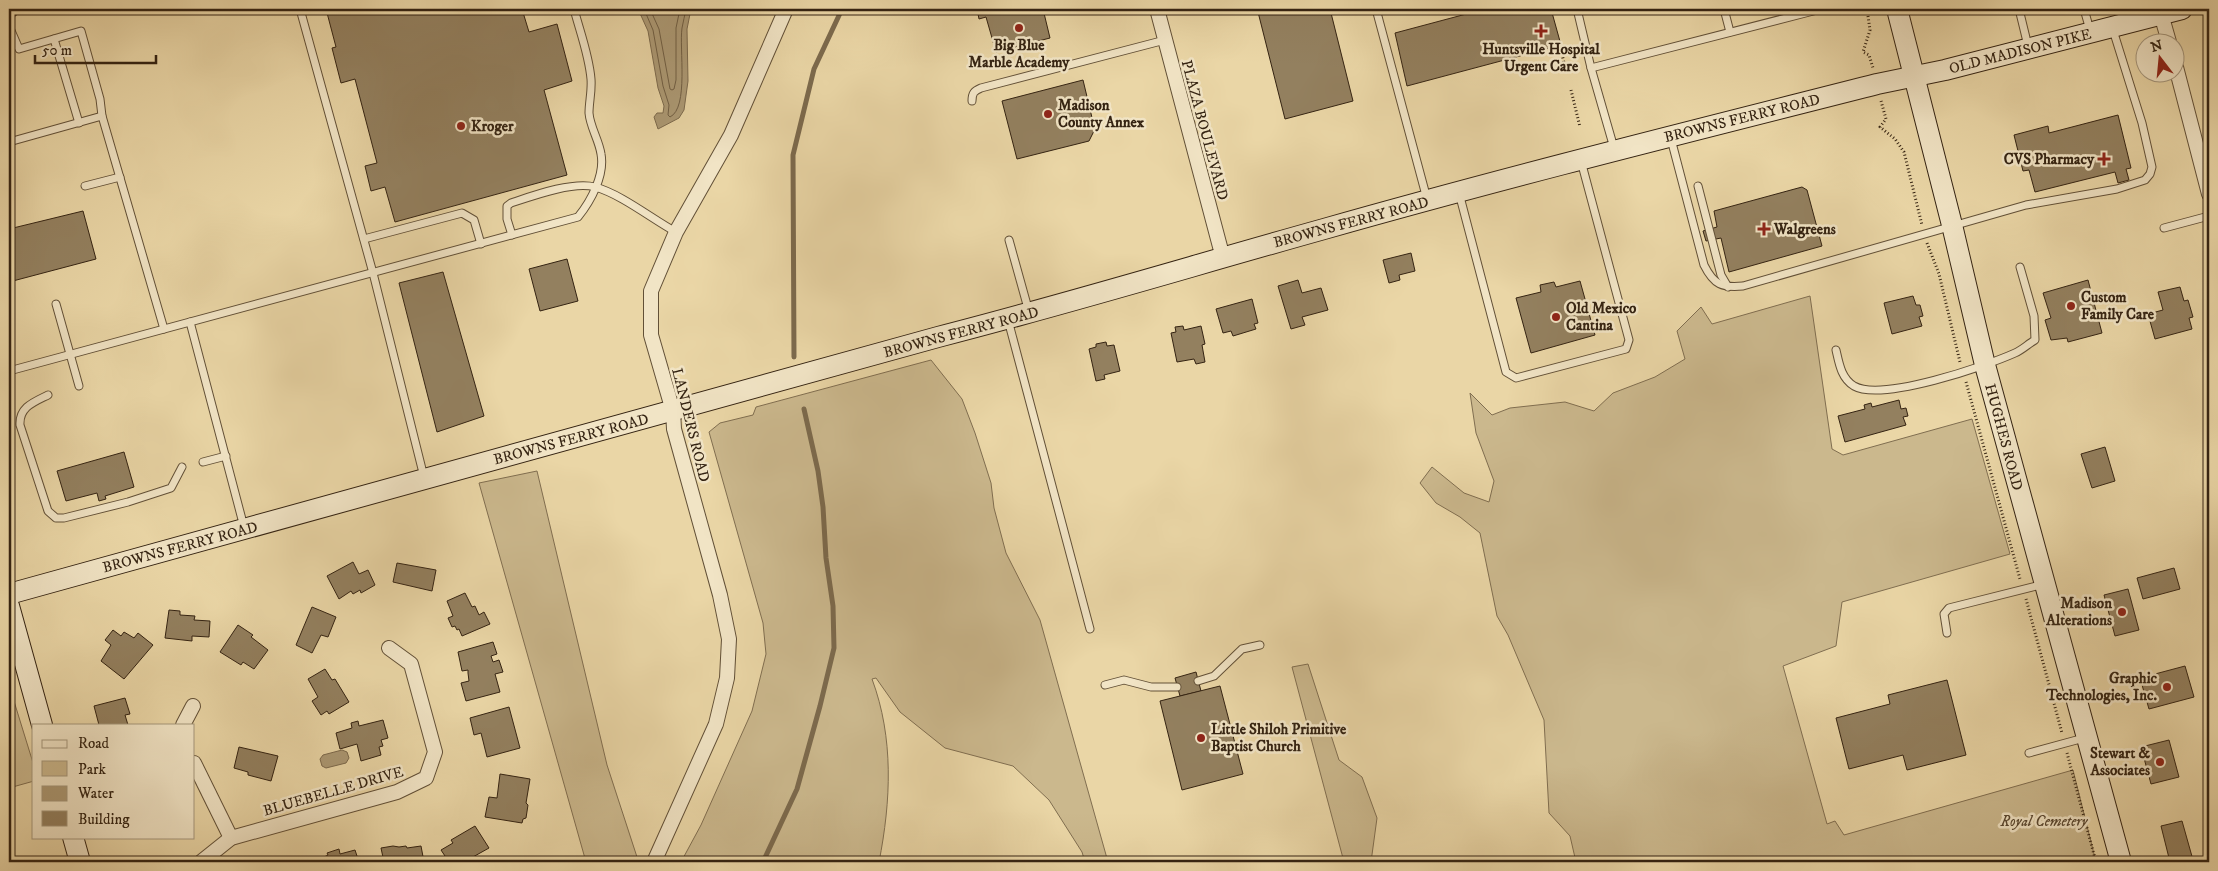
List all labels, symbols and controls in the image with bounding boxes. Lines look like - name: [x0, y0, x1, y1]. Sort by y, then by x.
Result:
- marker: Big Blue Marble Academy: [1013, 22, 1025, 34]
- marker: Huntsville Hospital Urgent Care: [1534, 24, 1548, 38]
- street label: OLD MADISON PIKE: [1947, 25, 2094, 78]
- scale bar: [35, 32, 156, 64]
- north arrow: [2136, 32, 2186, 82]
- place label: Big Blue Marble Academy: [969, 36, 1070, 72]
- text: N: [2149, 36, 2165, 57]
- place label: Huntsville Hospital Urgent Care: [1482, 40, 1600, 76]
- text: 50 m: [42, 41, 72, 60]
- street label: PLAZA BOULEVARD: [1177, 58, 1232, 202]
- street label: BROWNS FERRY ROAD: [1662, 90, 1822, 147]
- place label: Madison County Annex: [1058, 96, 1145, 132]
- marker: Madison County Annex: [1042, 108, 1054, 120]
- place label: Kroger: [471, 117, 514, 136]
- marker: Kroger: [455, 120, 467, 132]
- place label: CVS Pharmacy: [2004, 150, 2095, 169]
- marker: CVS Pharmacy: [2098, 153, 2110, 165]
- street label: BROWNS FERRY ROAD: [1271, 193, 1431, 252]
- place label: Walgreens: [1773, 220, 1836, 239]
- marker: Walgreens: [1758, 223, 1770, 235]
- place label: Custom Family Care: [2081, 288, 2155, 324]
- place label: Old Mexico Cantina: [1566, 299, 1637, 335]
- marker: Custom Family Care: [2065, 300, 2077, 312]
- street label: BROWNS FERRY ROAD: [881, 303, 1041, 362]
- marker: Old Mexico Cantina: [1550, 311, 1562, 323]
- street label: LANDERS ROAD: [667, 366, 714, 484]
- street label: HUGHES ROAD: [1980, 382, 2027, 493]
- street label: BROWNS FERRY ROAD: [491, 410, 651, 469]
- street label: BROWNS FERRY ROAD: [100, 518, 260, 577]
- place label: Madison Alterations: [2045, 594, 2112, 630]
- marker: Madison Alterations: [2116, 606, 2128, 618]
- place label: Graphic Technologies, Inc.: [2045, 669, 2158, 705]
- marker: Graphic Technologies, Inc.: [2161, 681, 2173, 693]
- place label: Little Shiloh Primitive Baptist Church: [1211, 720, 1347, 756]
- legend: [32, 724, 195, 838]
- marker: Little Shiloh Primitive Baptist Church: [1195, 732, 1207, 744]
- text: Road: [78, 734, 110, 753]
- place label: Stewart & Associates: [2089, 744, 2150, 780]
- marker: Stewart & Associates: [2154, 756, 2166, 768]
- text: Park: [78, 760, 107, 779]
- street label: BLUEBELLE DRIVE: [261, 762, 406, 821]
- text: Water: [77, 784, 114, 803]
- text: Building: [78, 810, 130, 829]
- park label: Royal Cemetery: [1999, 812, 2089, 831]

